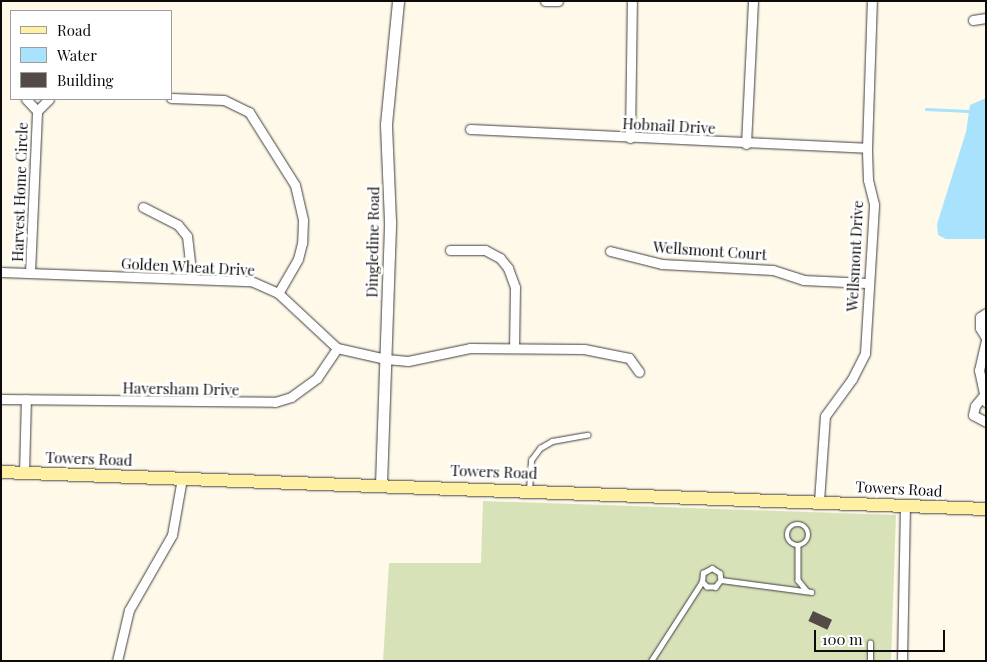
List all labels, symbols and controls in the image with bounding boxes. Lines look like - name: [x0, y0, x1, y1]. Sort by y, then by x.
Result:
- legend: [10, 10, 172, 100]
- text: Road: [57, 20, 91, 40]
- text: Water: [57, 45, 97, 65]
- text: Building: [57, 70, 113, 90]
- street label: Hobnail Drive: [622, 115, 716, 137]
- street label: Harvest Home Circle: [9, 122, 31, 262]
- street label: Dingledine Road: [363, 186, 383, 298]
- street label: Wellsmont Drive: [843, 200, 867, 312]
- street label: Wellsmont Court: [652, 238, 768, 264]
- street label: Golden Wheat Drive: [120, 254, 256, 280]
- street label: Haversham Drive: [122, 379, 240, 399]
- street label: Towers Road: [45, 448, 133, 470]
- street label: Towers Road: [450, 461, 538, 483]
- street label: Towers Road: [855, 478, 943, 500]
- scale bar: [817, 620, 948, 652]
- text: 100 m: [822, 629, 863, 649]

